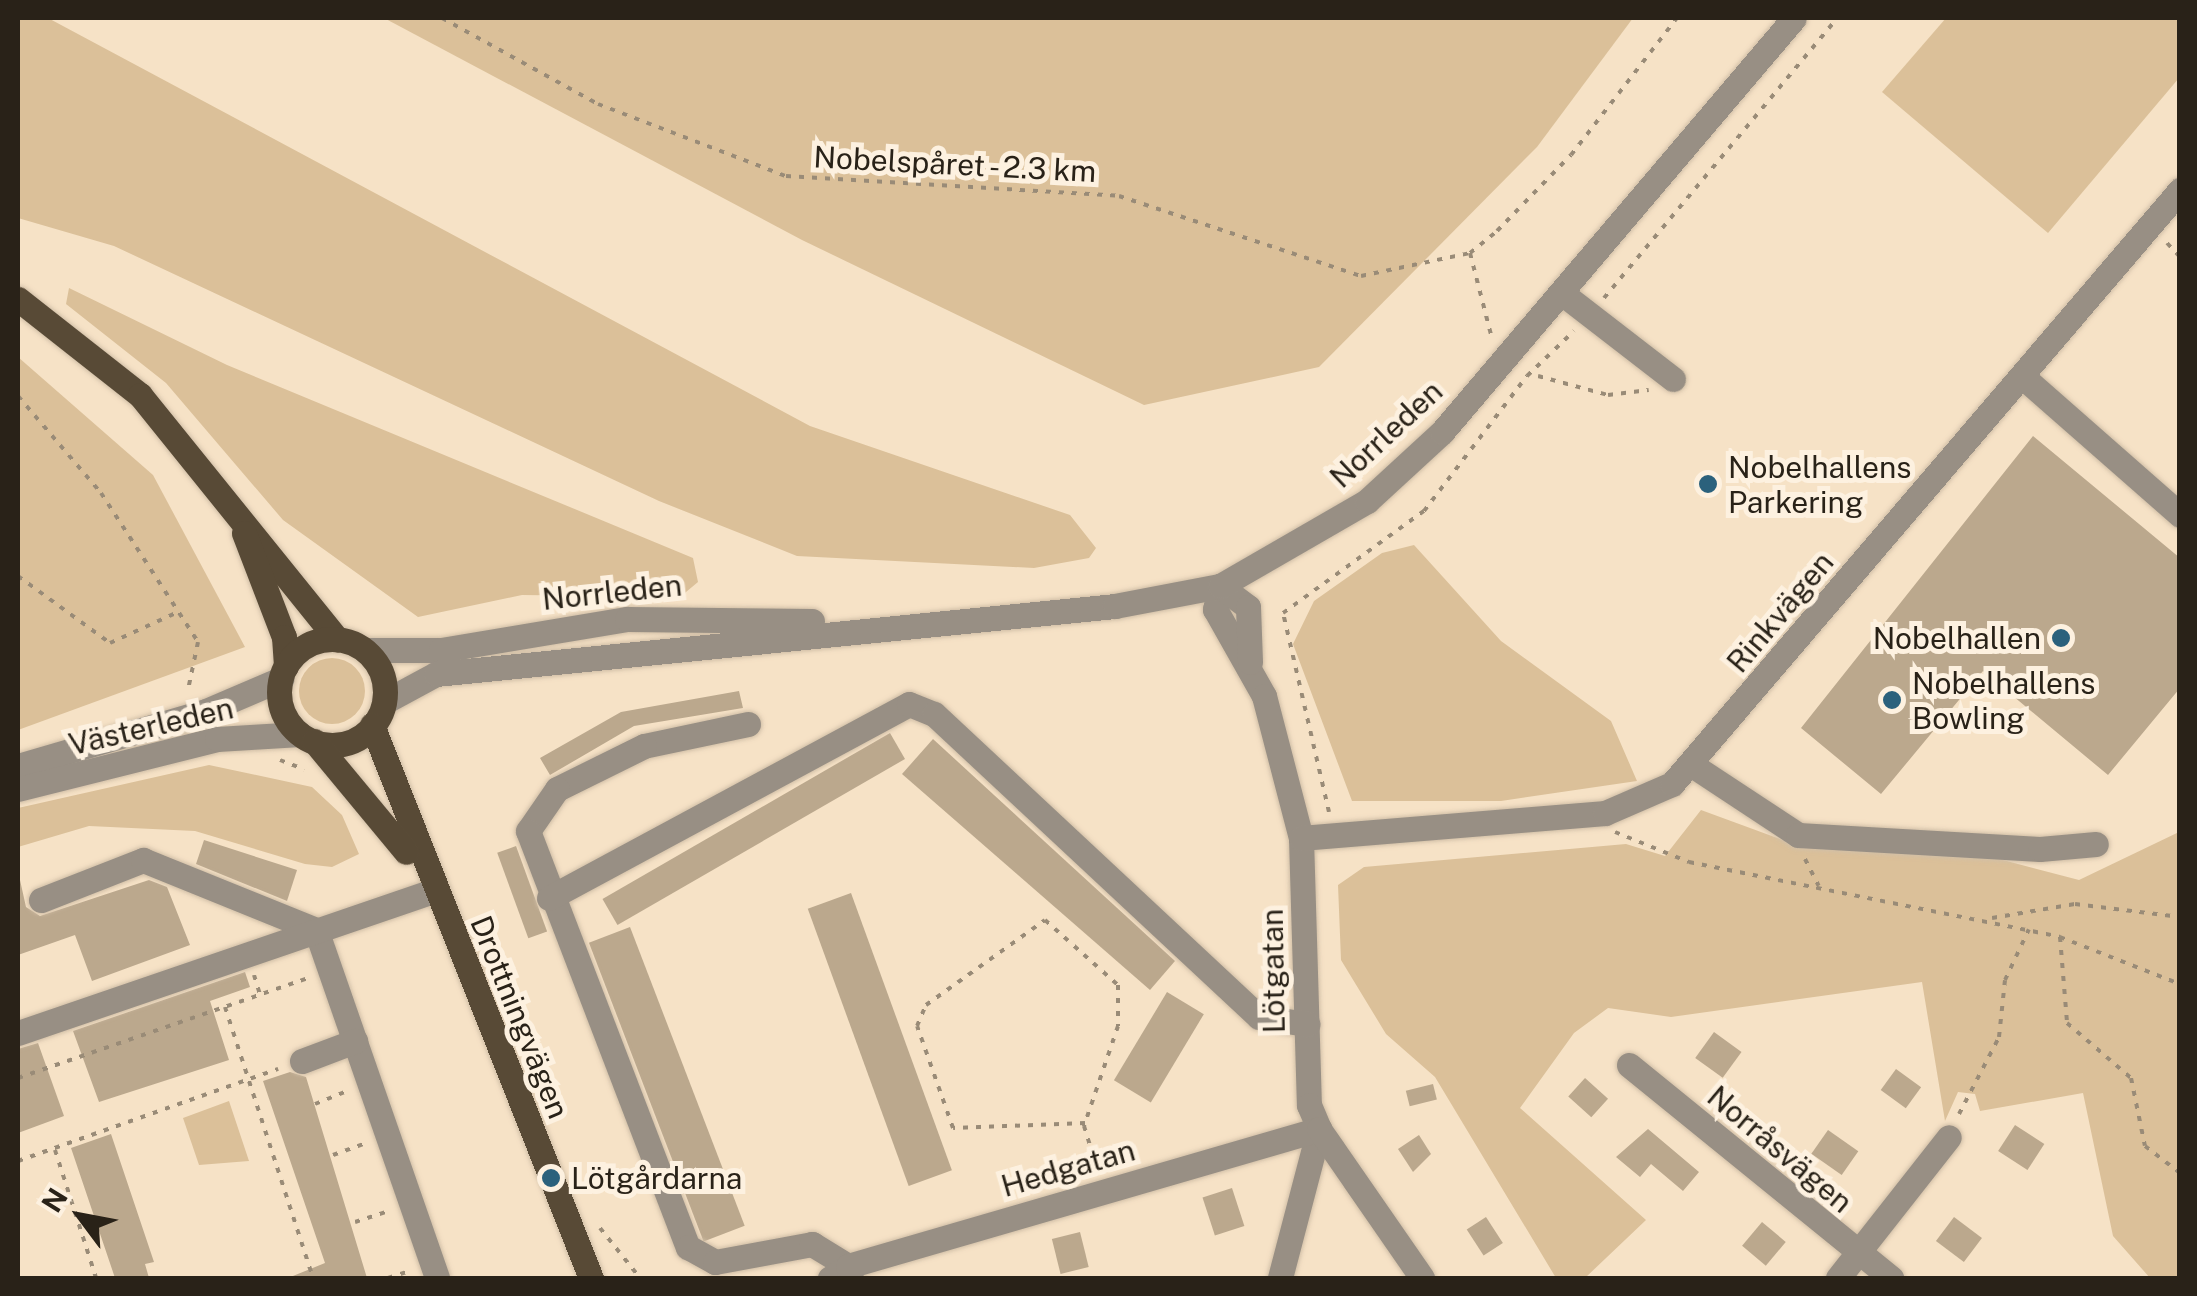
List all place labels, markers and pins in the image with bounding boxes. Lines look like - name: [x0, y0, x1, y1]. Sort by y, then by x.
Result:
- place label: Nobelhallens Parkering: [1728, 449, 1911, 520]
- marker: Nobelhallens Parkering: [1697, 473, 1719, 495]
- place label: Nobelhallen: [1873, 620, 2041, 656]
- marker: Nobelhallen: [2050, 627, 2072, 649]
- place label: Nobelhallens Bowling: [1912, 665, 2095, 736]
- marker: Nobelhallens Bowling: [1881, 689, 1903, 711]
- place label: Lötgårdarna: [571, 1160, 742, 1196]
- marker: Lötgårdarna: [540, 1167, 562, 1189]

